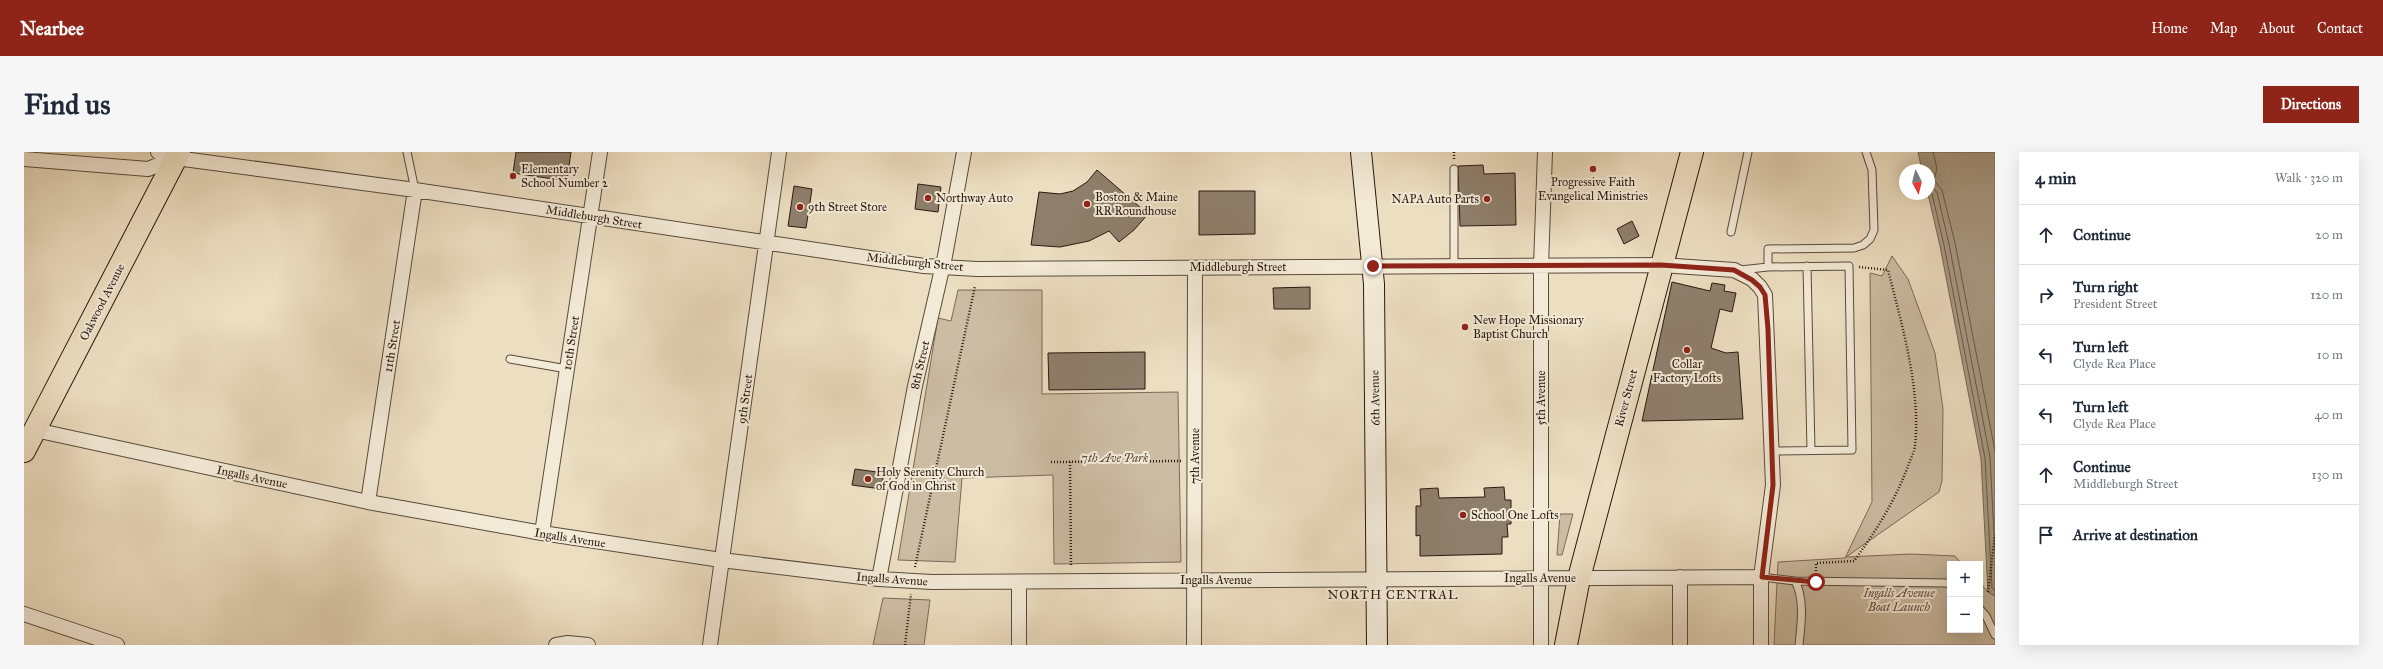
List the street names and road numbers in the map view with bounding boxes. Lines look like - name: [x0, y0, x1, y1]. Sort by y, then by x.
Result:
- street label: Middleburgh Street: [545, 202, 644, 233]
- street label: Middleburgh Street: [866, 250, 965, 275]
- street label: Middleburgh Street: [1189, 260, 1287, 275]
- street label: Oakwood Avenue: [77, 261, 127, 343]
- street label: 10th Street: [560, 314, 582, 371]
- street label: 11th Street: [381, 318, 403, 373]
- street label: 8th Street: [908, 338, 933, 391]
- street label: River Street: [1612, 367, 1641, 428]
- street label: 6th Avenue: [1368, 370, 1382, 426]
- street label: 5th Avenue: [1534, 370, 1548, 426]
- street label: 9th Street: [735, 373, 755, 425]
- street label: 7th Avenue: [1188, 428, 1202, 484]
- street label: Ingalls Avenue: [215, 463, 289, 492]
- street label: Ingalls Avenue: [533, 525, 607, 552]
- street label: Ingalls Avenue: [856, 570, 928, 589]
- street label: Ingalls Avenue: [1504, 571, 1576, 586]
- street label: Ingalls Avenue: [1180, 573, 1252, 588]

